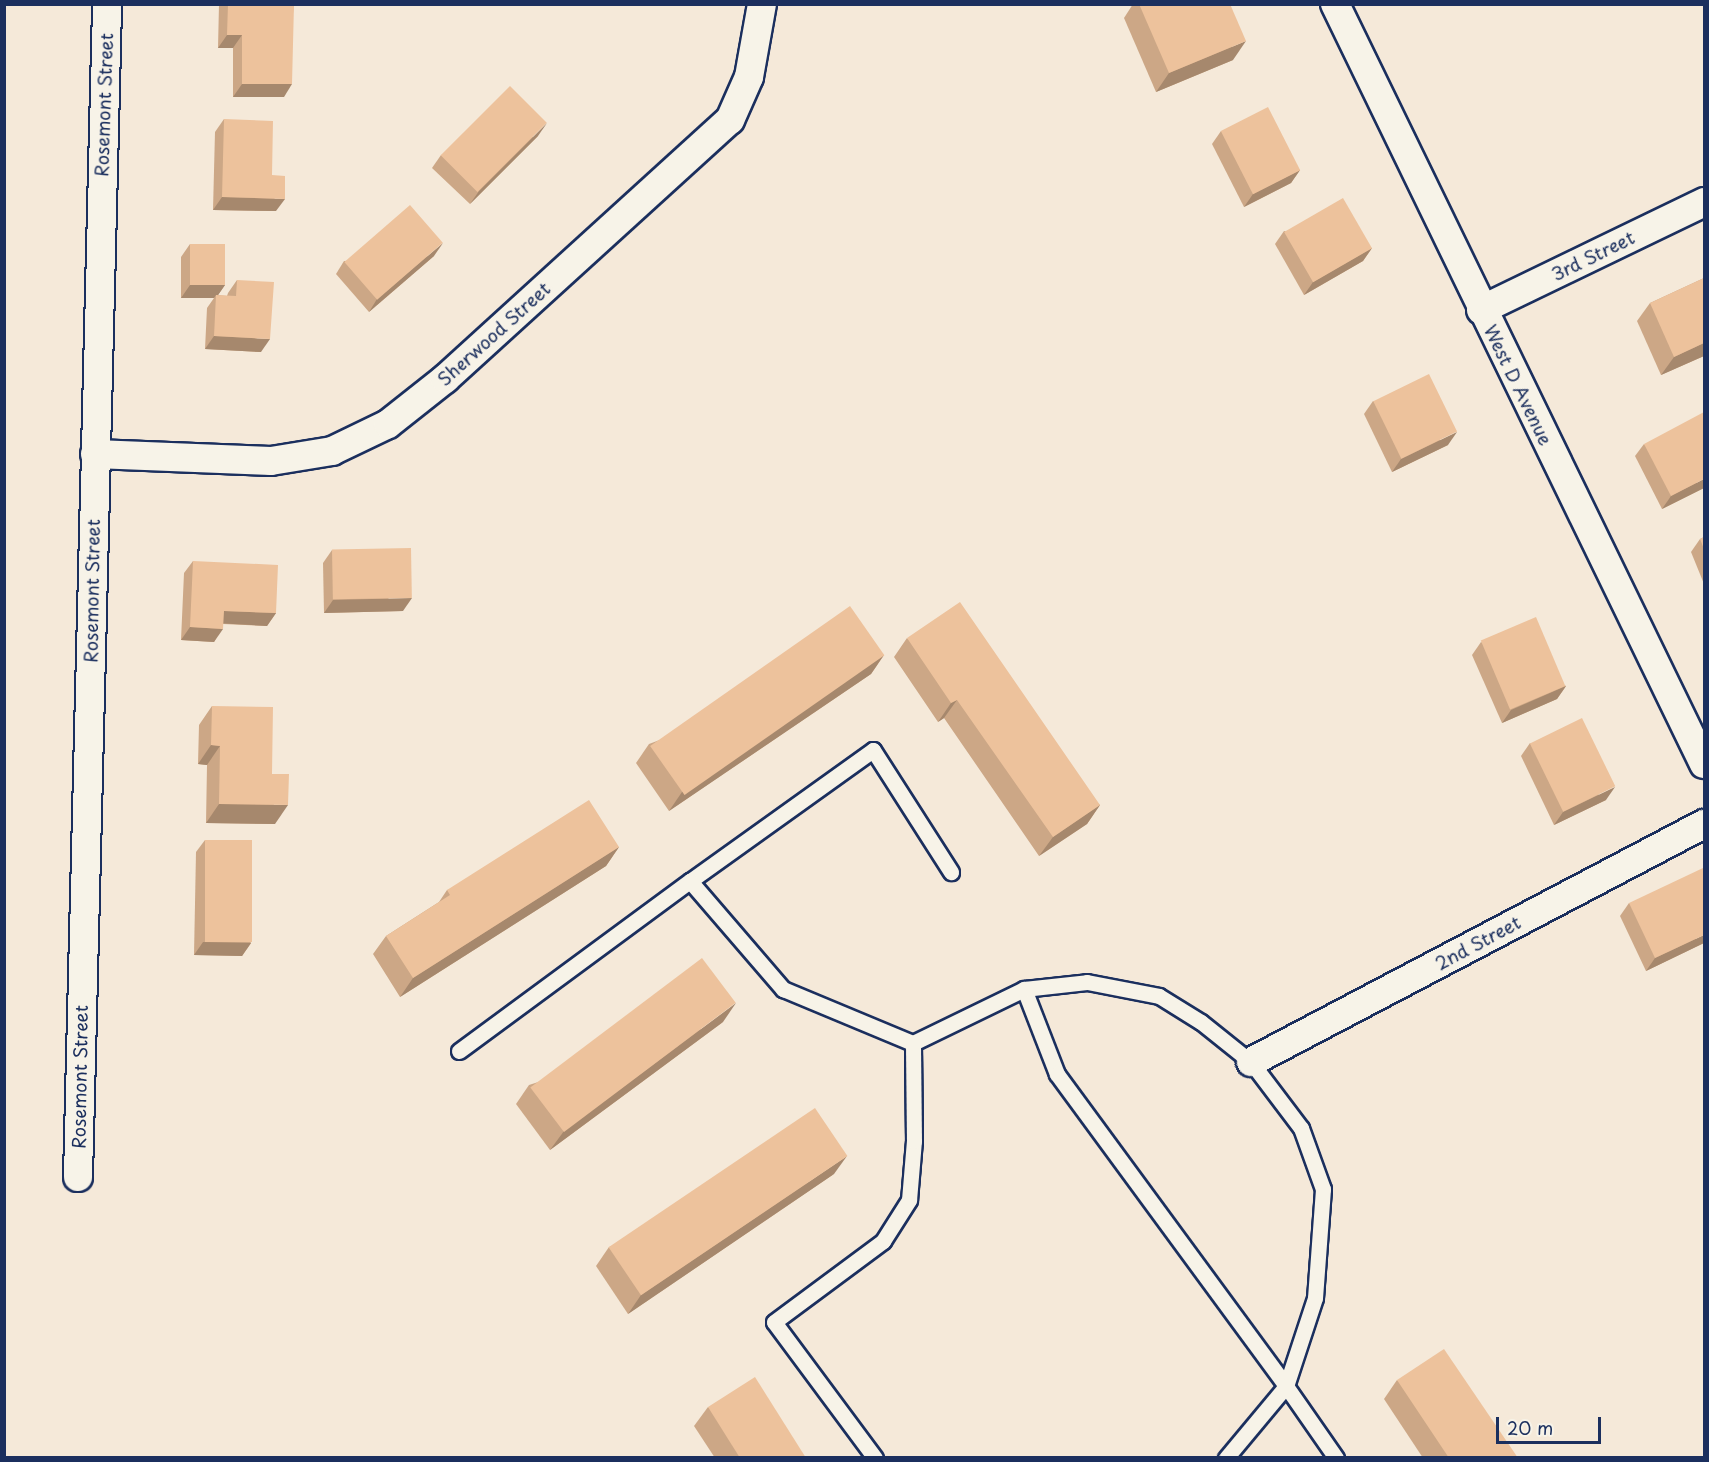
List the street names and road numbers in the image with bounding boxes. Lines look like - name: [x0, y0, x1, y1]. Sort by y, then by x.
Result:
- street label: Rosemont Street: [91, 33, 117, 177]
- street label: 3rd Street: [1548, 227, 1638, 285]
- street label: Sherwood Street: [433, 278, 555, 390]
- street label: West D Avenue: [1480, 322, 1556, 448]
- street label: Rosemont Street: [80, 519, 104, 663]
- street label: 2nd Street: [1432, 911, 1524, 975]
- street label: Rosemont Street: [68, 1005, 92, 1149]

